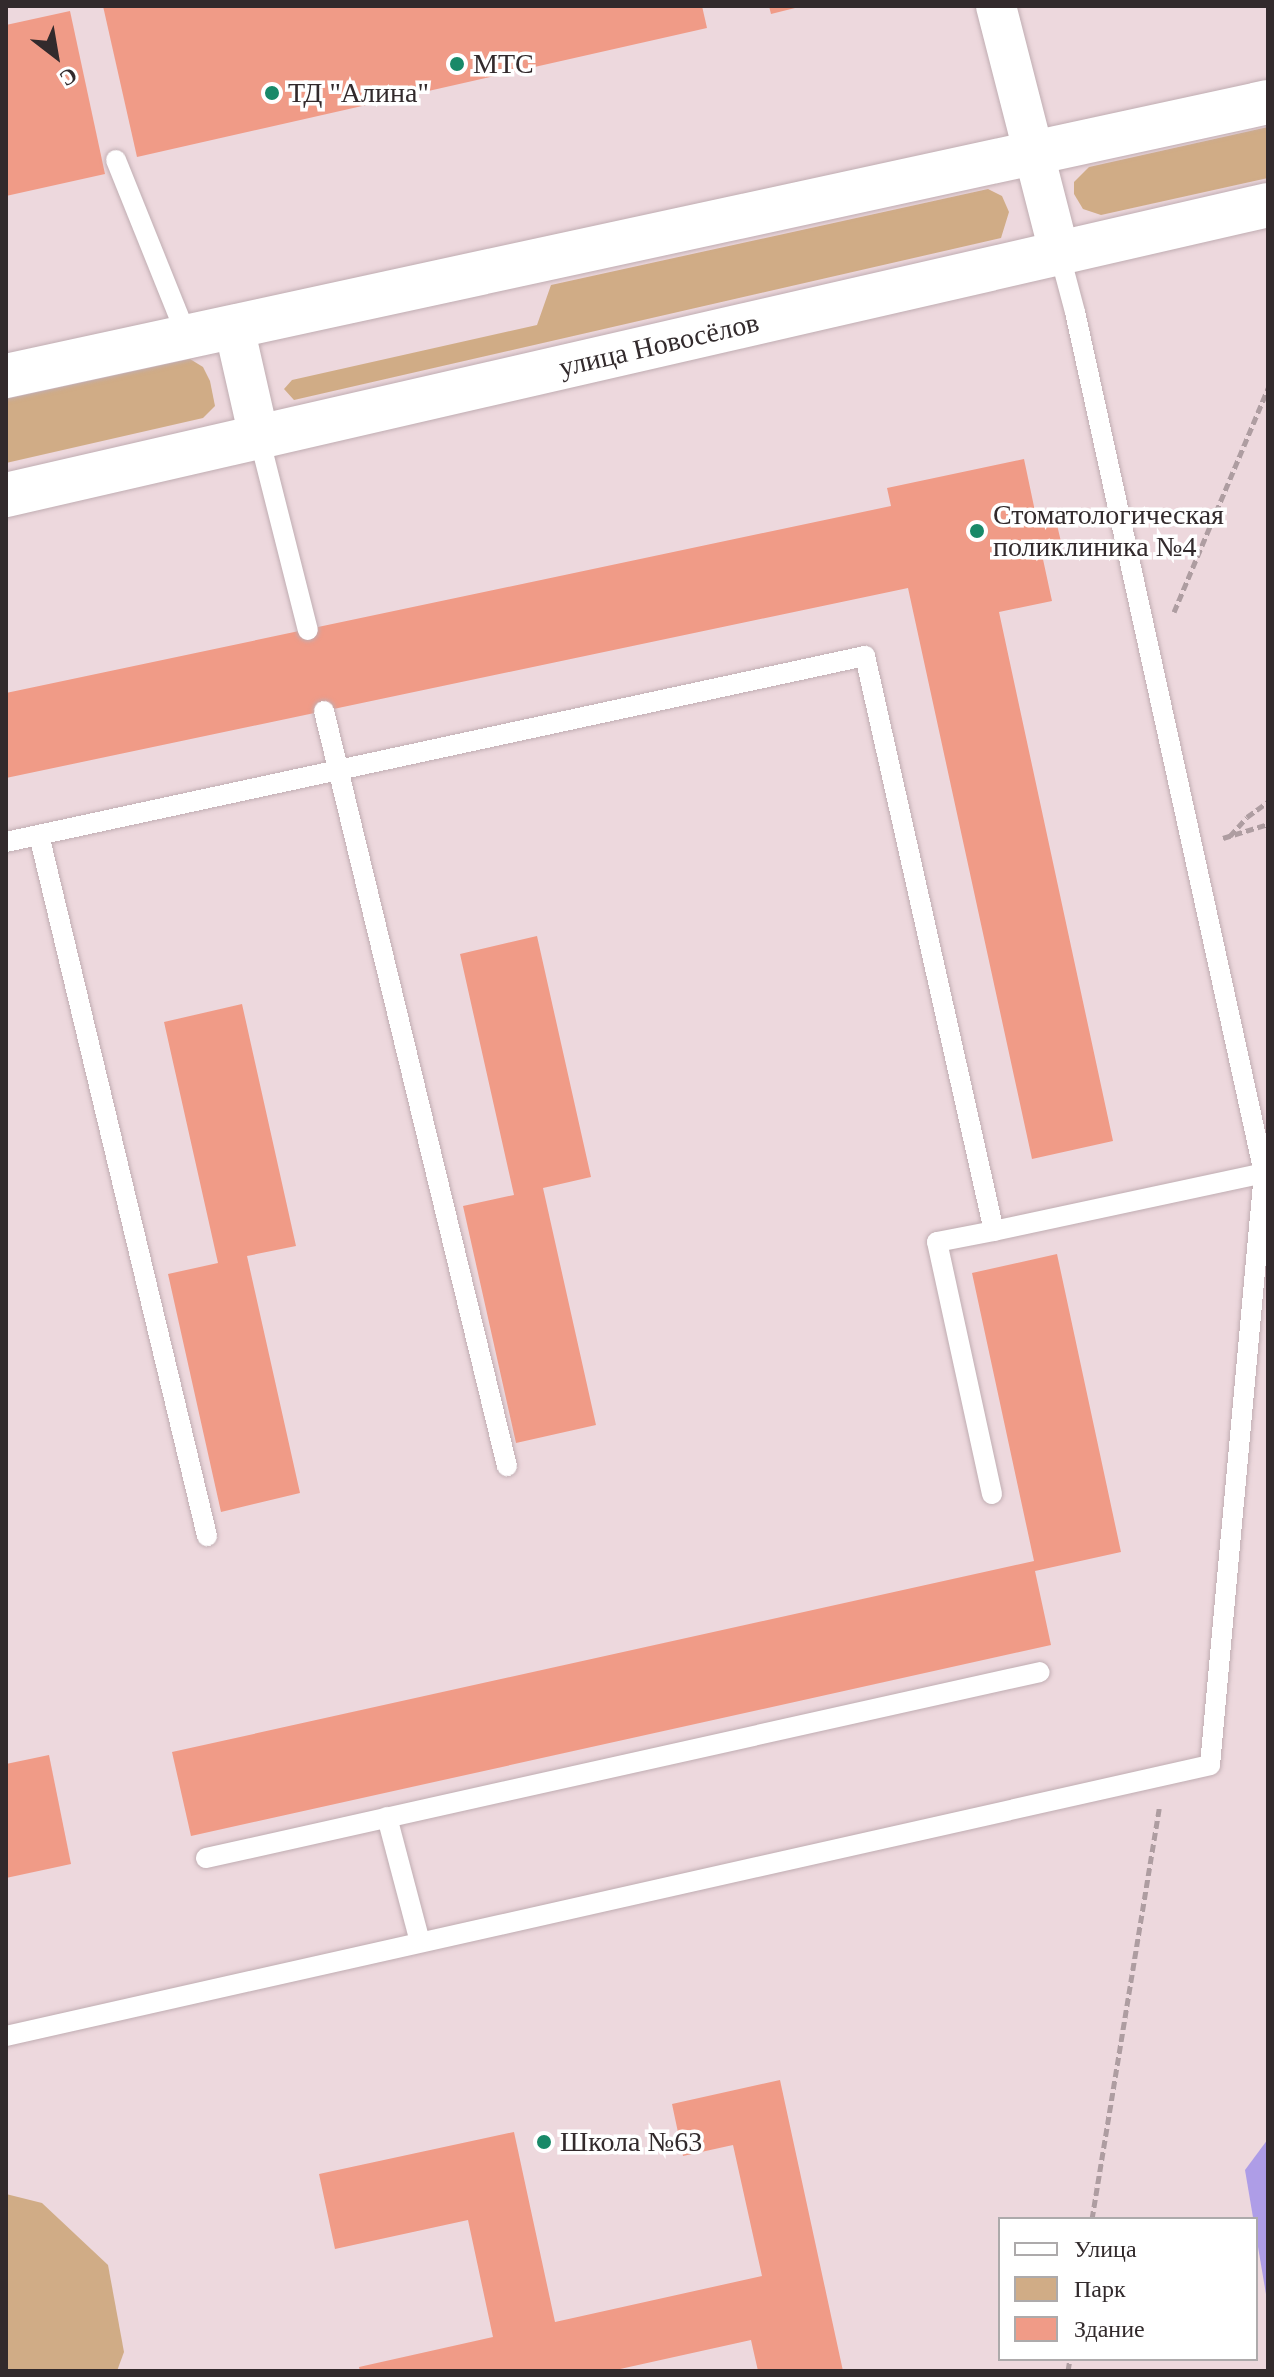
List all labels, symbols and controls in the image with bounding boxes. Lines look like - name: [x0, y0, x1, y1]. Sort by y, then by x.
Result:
- north arrow: [16, 16, 96, 96]
- place label: МТС: [473, 47, 534, 81]
- marker: МТС: [448, 55, 466, 73]
- text: С: [55, 62, 82, 92]
- place label: ТД "Алина": [288, 76, 429, 110]
- marker: ТД "Алина": [263, 84, 281, 102]
- street label: улица Новосёлов: [556, 306, 762, 384]
- place label: Стоматологическая поликлиника №4: [993, 498, 1224, 564]
- marker: Стоматологическая поликлиника №4: [968, 522, 986, 540]
- place label: Школа №63: [560, 2125, 702, 2159]
- marker: Школа №63: [535, 2133, 553, 2151]
- legend: [998, 2217, 1258, 2361]
- text: Улица: [1074, 2236, 1137, 2262]
- text: Парк: [1074, 2276, 1126, 2302]
- text: Здание: [1074, 2316, 1145, 2342]

